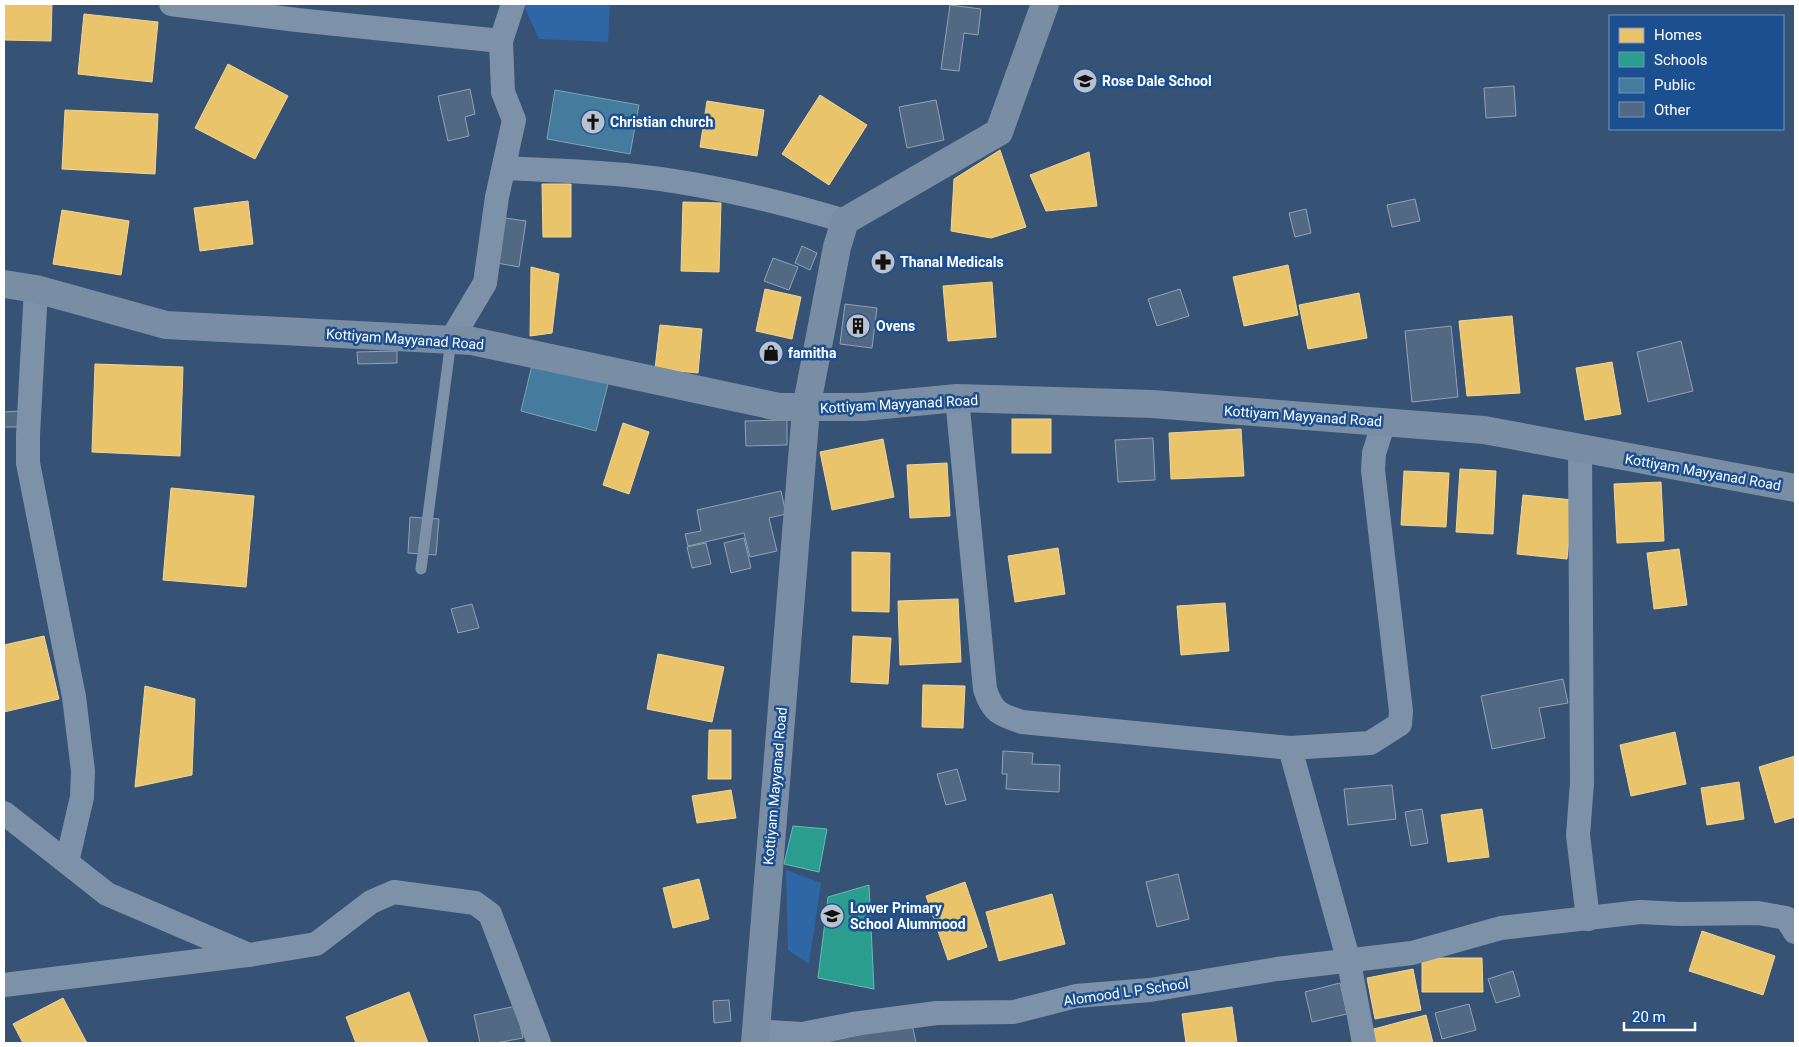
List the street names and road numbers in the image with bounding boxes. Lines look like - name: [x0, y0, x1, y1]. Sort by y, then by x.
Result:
- street label: Kottiyam Mayyanad Road: [325, 325, 485, 353]
- street label: Kottiyam Mayyanad Road: [820, 392, 978, 416]
- street label: Kottiyam Mayyanad Road: [1223, 402, 1383, 430]
- street label: Kottiyam Mayyanad Road: [1624, 450, 1782, 494]
- street label: Kottiyam Mayyanad Road: [760, 706, 790, 866]
- street label: Alomood L P School: [1062, 975, 1190, 1009]

